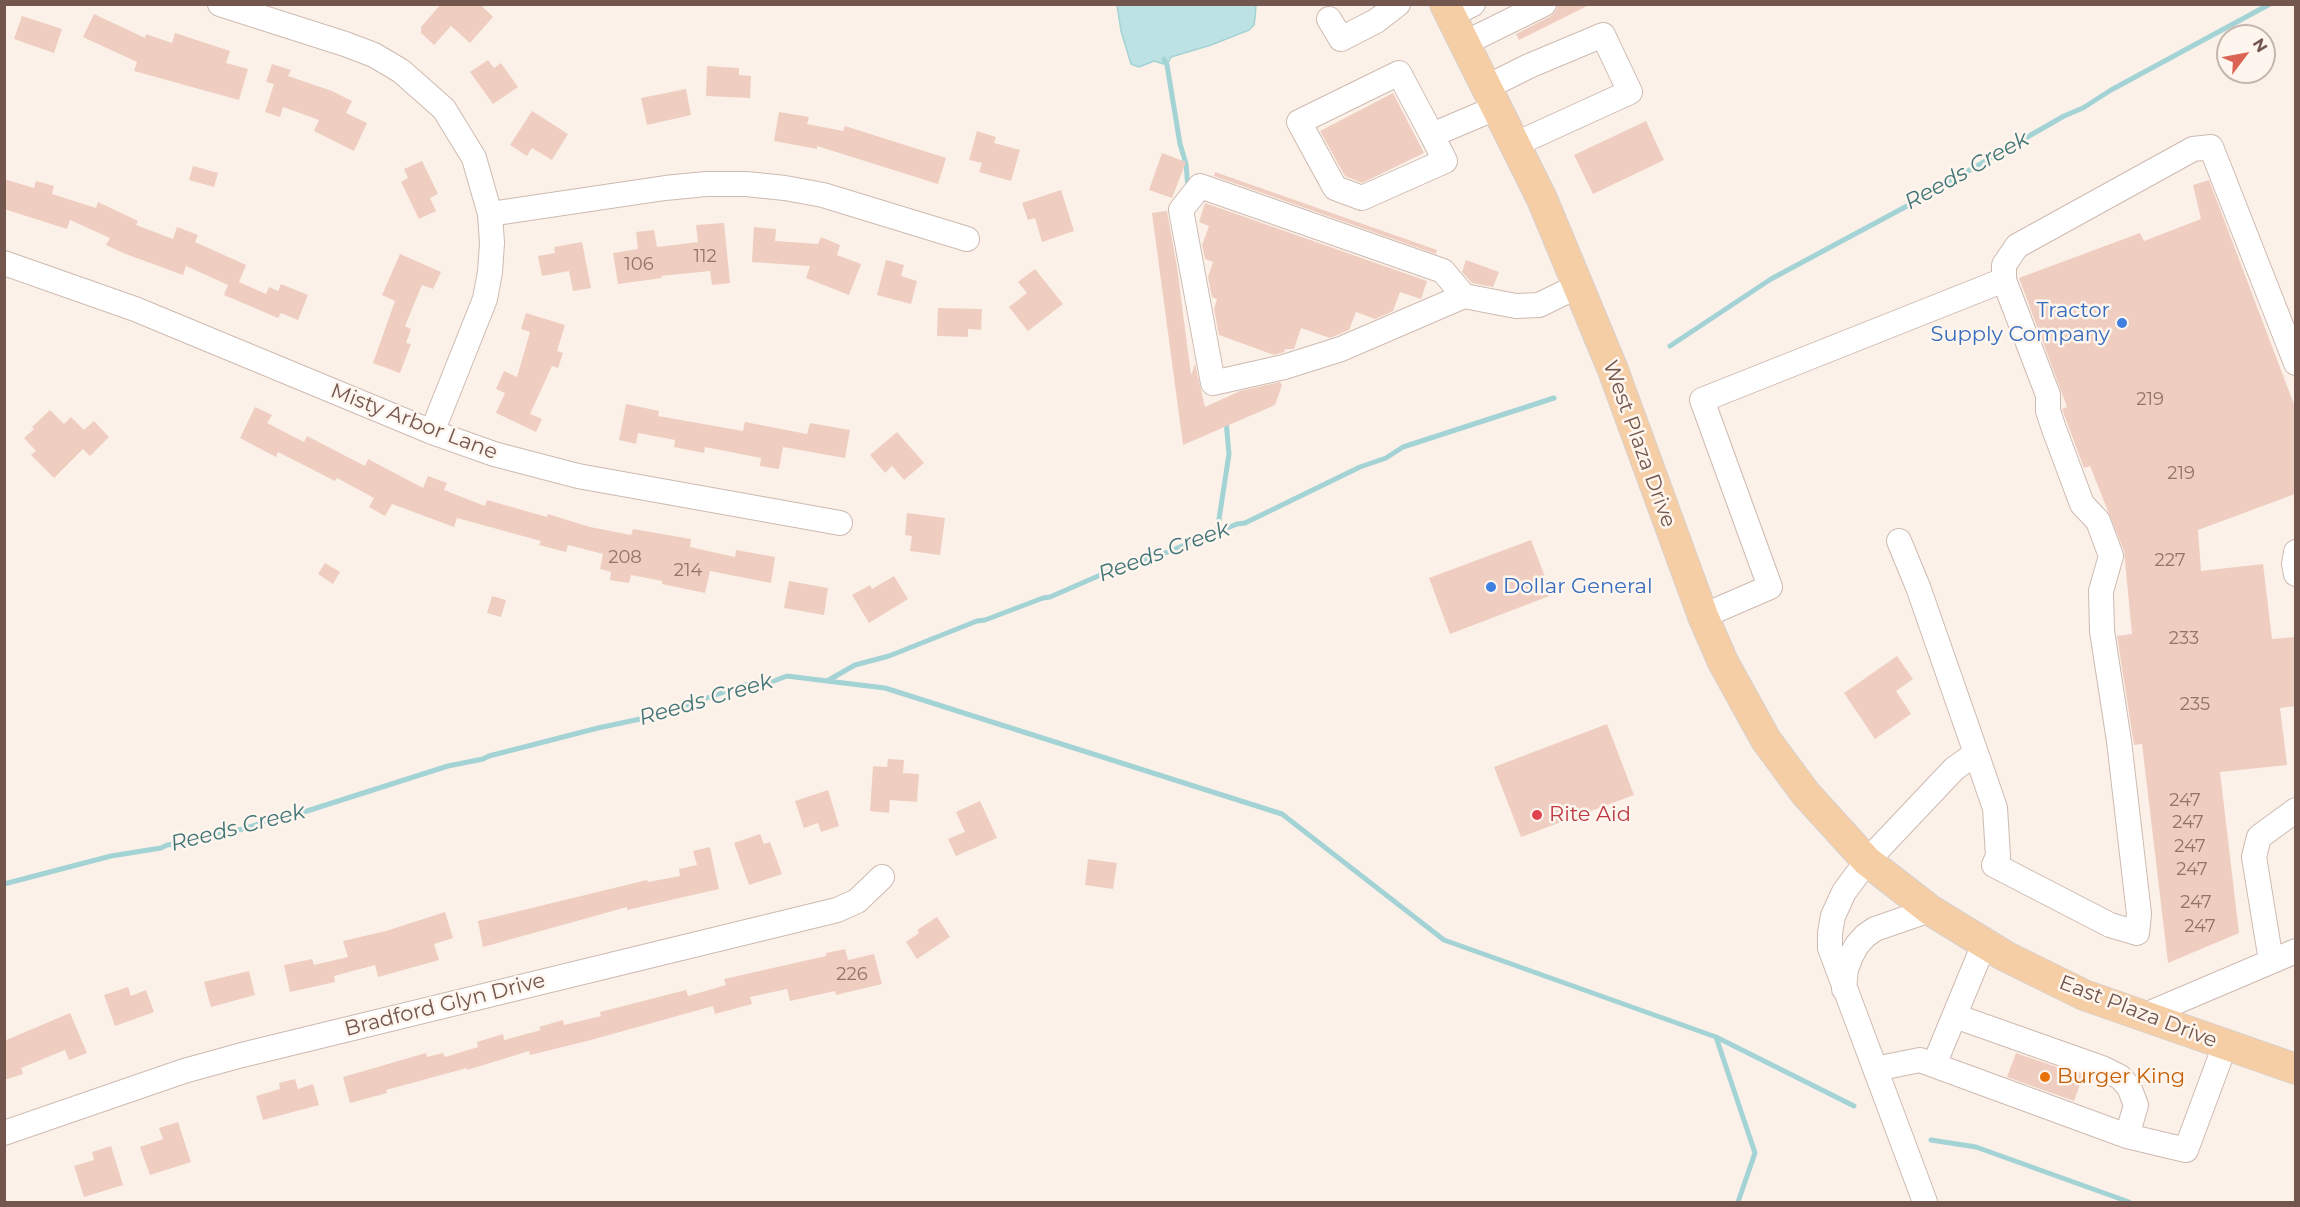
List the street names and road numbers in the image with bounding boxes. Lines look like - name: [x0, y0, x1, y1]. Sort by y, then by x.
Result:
- street label: West Plaza Drive: [1597, 357, 1681, 531]
- street label: Misty Arbor Lane: [327, 379, 501, 465]
- street label: Bradford Glyn Drive: [342, 968, 548, 1042]
- street label: East Plaza Drive: [2055, 970, 2221, 1054]

